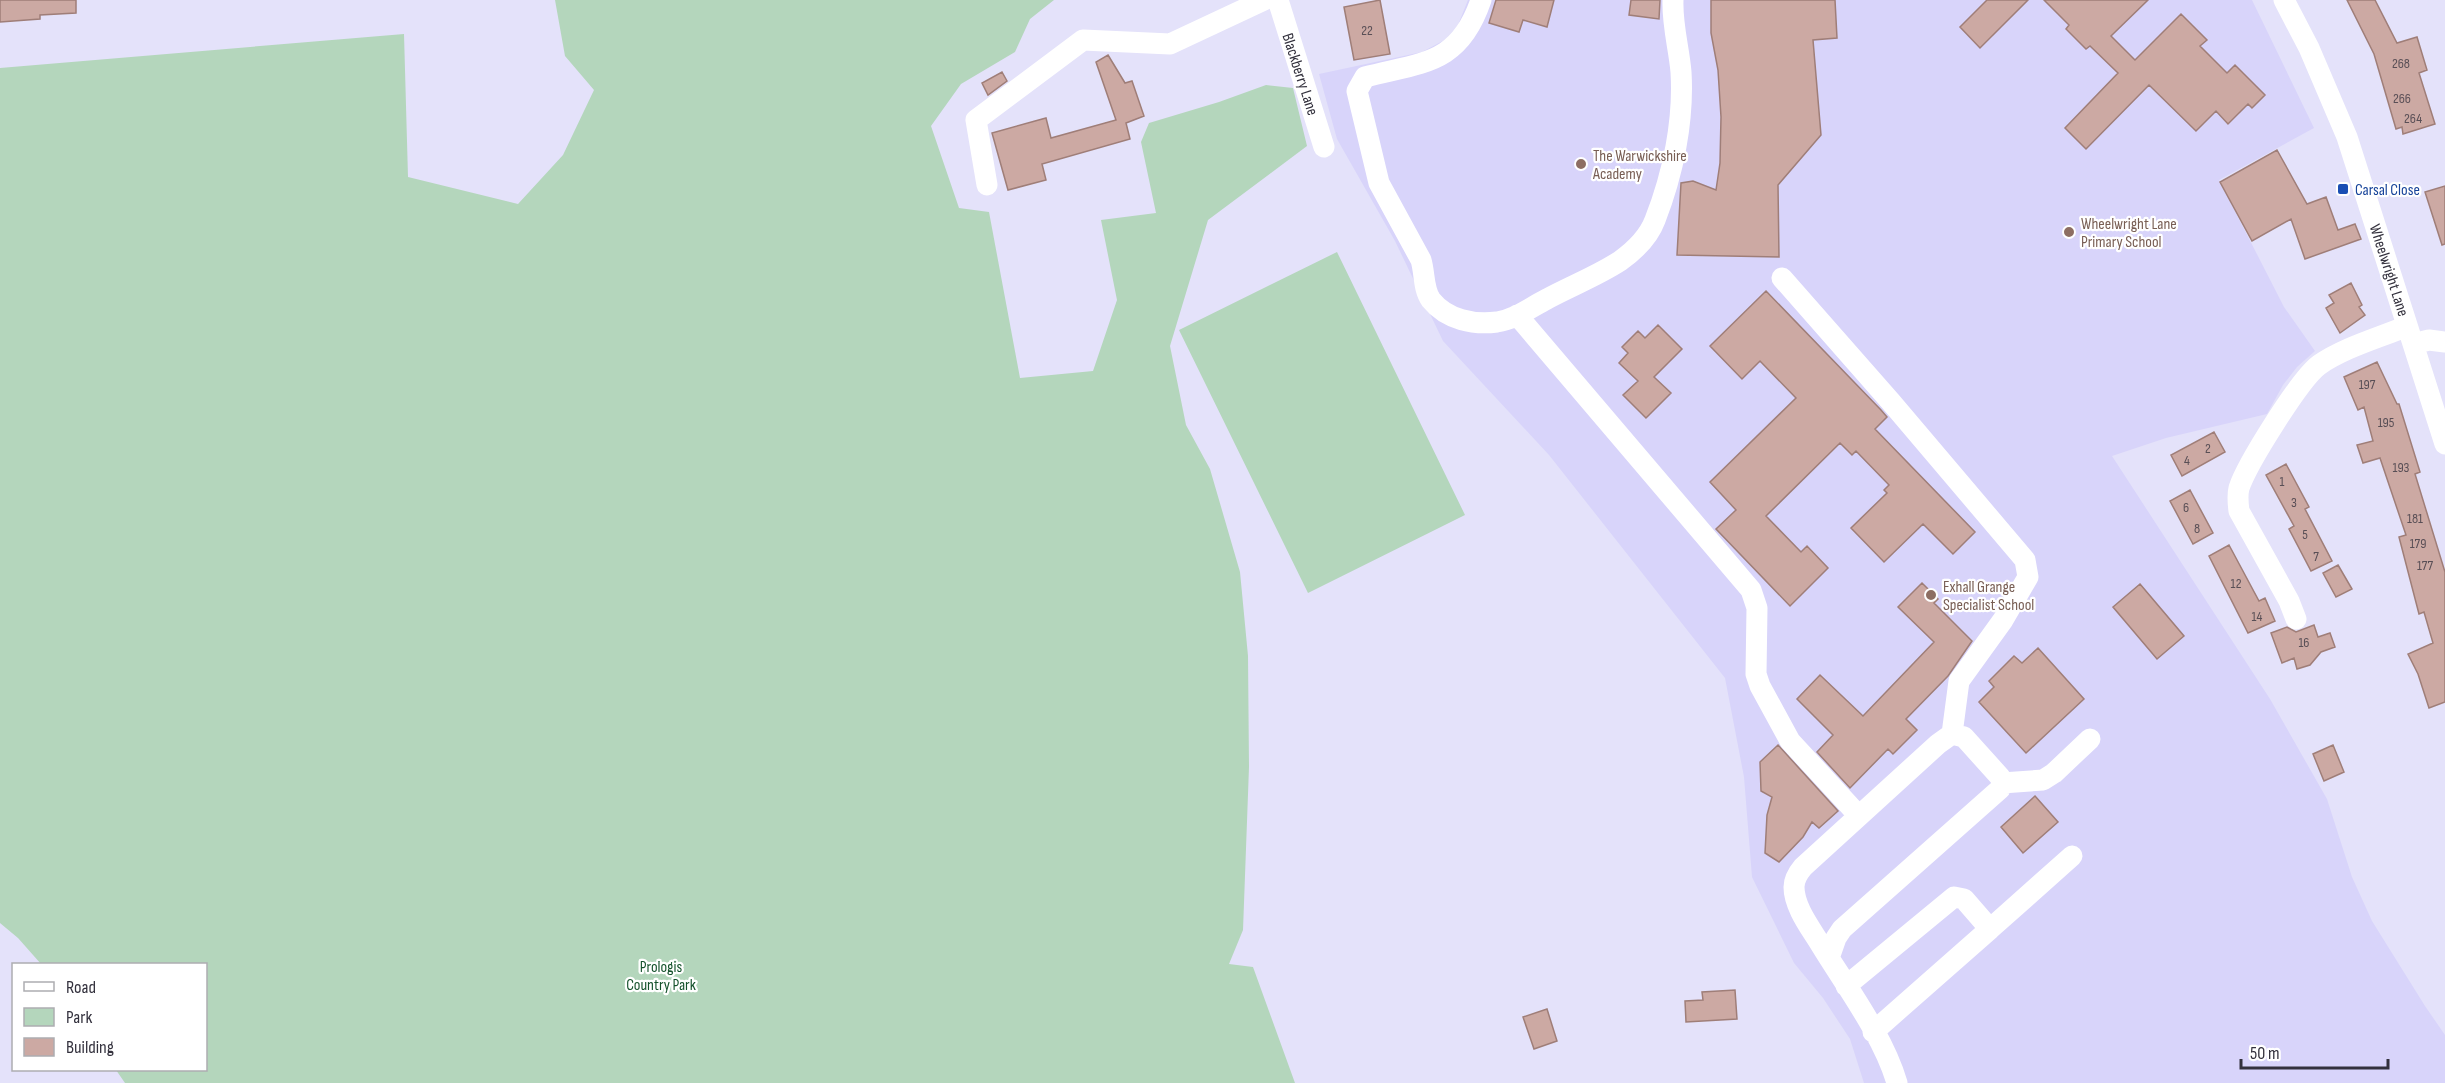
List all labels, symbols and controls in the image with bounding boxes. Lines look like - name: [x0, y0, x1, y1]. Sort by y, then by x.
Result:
- house number: 22: [1361, 22, 1373, 39]
- street label: Blackberry Lane: [1277, 31, 1322, 118]
- house number: 268: [2392, 55, 2410, 72]
- house number: 266: [2393, 90, 2411, 107]
- house number: 264: [2404, 110, 2422, 127]
- place label: The Warwickshire Academy: [1592, 147, 1687, 184]
- marker: The Warwickshire Academy: [1574, 157, 1588, 171]
- place label: Carsal Close: [2355, 181, 2420, 200]
- marker: Carsal Close: [2336, 182, 2350, 196]
- place label: Wheelwright Lane Primary School: [2081, 215, 2177, 252]
- street label: Wheelwright Lane: [2365, 222, 2412, 319]
- marker: Wheelwright Lane Primary School: [2062, 225, 2076, 239]
- house number: 197: [2359, 376, 2376, 393]
- house number: 195: [2378, 414, 2395, 431]
- house number: 2: [2205, 440, 2211, 457]
- house number: 4: [2184, 452, 2190, 469]
- house number: 193: [2393, 459, 2410, 476]
- house number: 1: [2280, 473, 2285, 490]
- house number: 3: [2291, 494, 2297, 511]
- house number: 6: [2183, 499, 2189, 516]
- house number: 181: [2407, 510, 2423, 527]
- house number: 8: [2194, 520, 2200, 537]
- house number: 5: [2302, 526, 2308, 543]
- house number: 179: [2410, 535, 2426, 552]
- house number: 7: [2313, 548, 2319, 565]
- house number: 177: [2417, 557, 2433, 574]
- house number: 12: [2231, 575, 2242, 592]
- place label: Exhall Grange Specialist School: [1943, 578, 2034, 615]
- marker: Exhall Grange Specialist School: [1924, 588, 1938, 602]
- house number: 14: [2252, 608, 2263, 625]
- house number: 16: [2298, 634, 2310, 651]
- park label: Prologis Country Park: [626, 958, 696, 995]
- legend: [12, 963, 207, 1071]
- text: Road: [66, 977, 96, 998]
- text: Park: [66, 1007, 92, 1028]
- scale bar: [2241, 1032, 2388, 1070]
- text: Building: [66, 1037, 114, 1058]
- text: 50 m: [2250, 1043, 2280, 1064]

